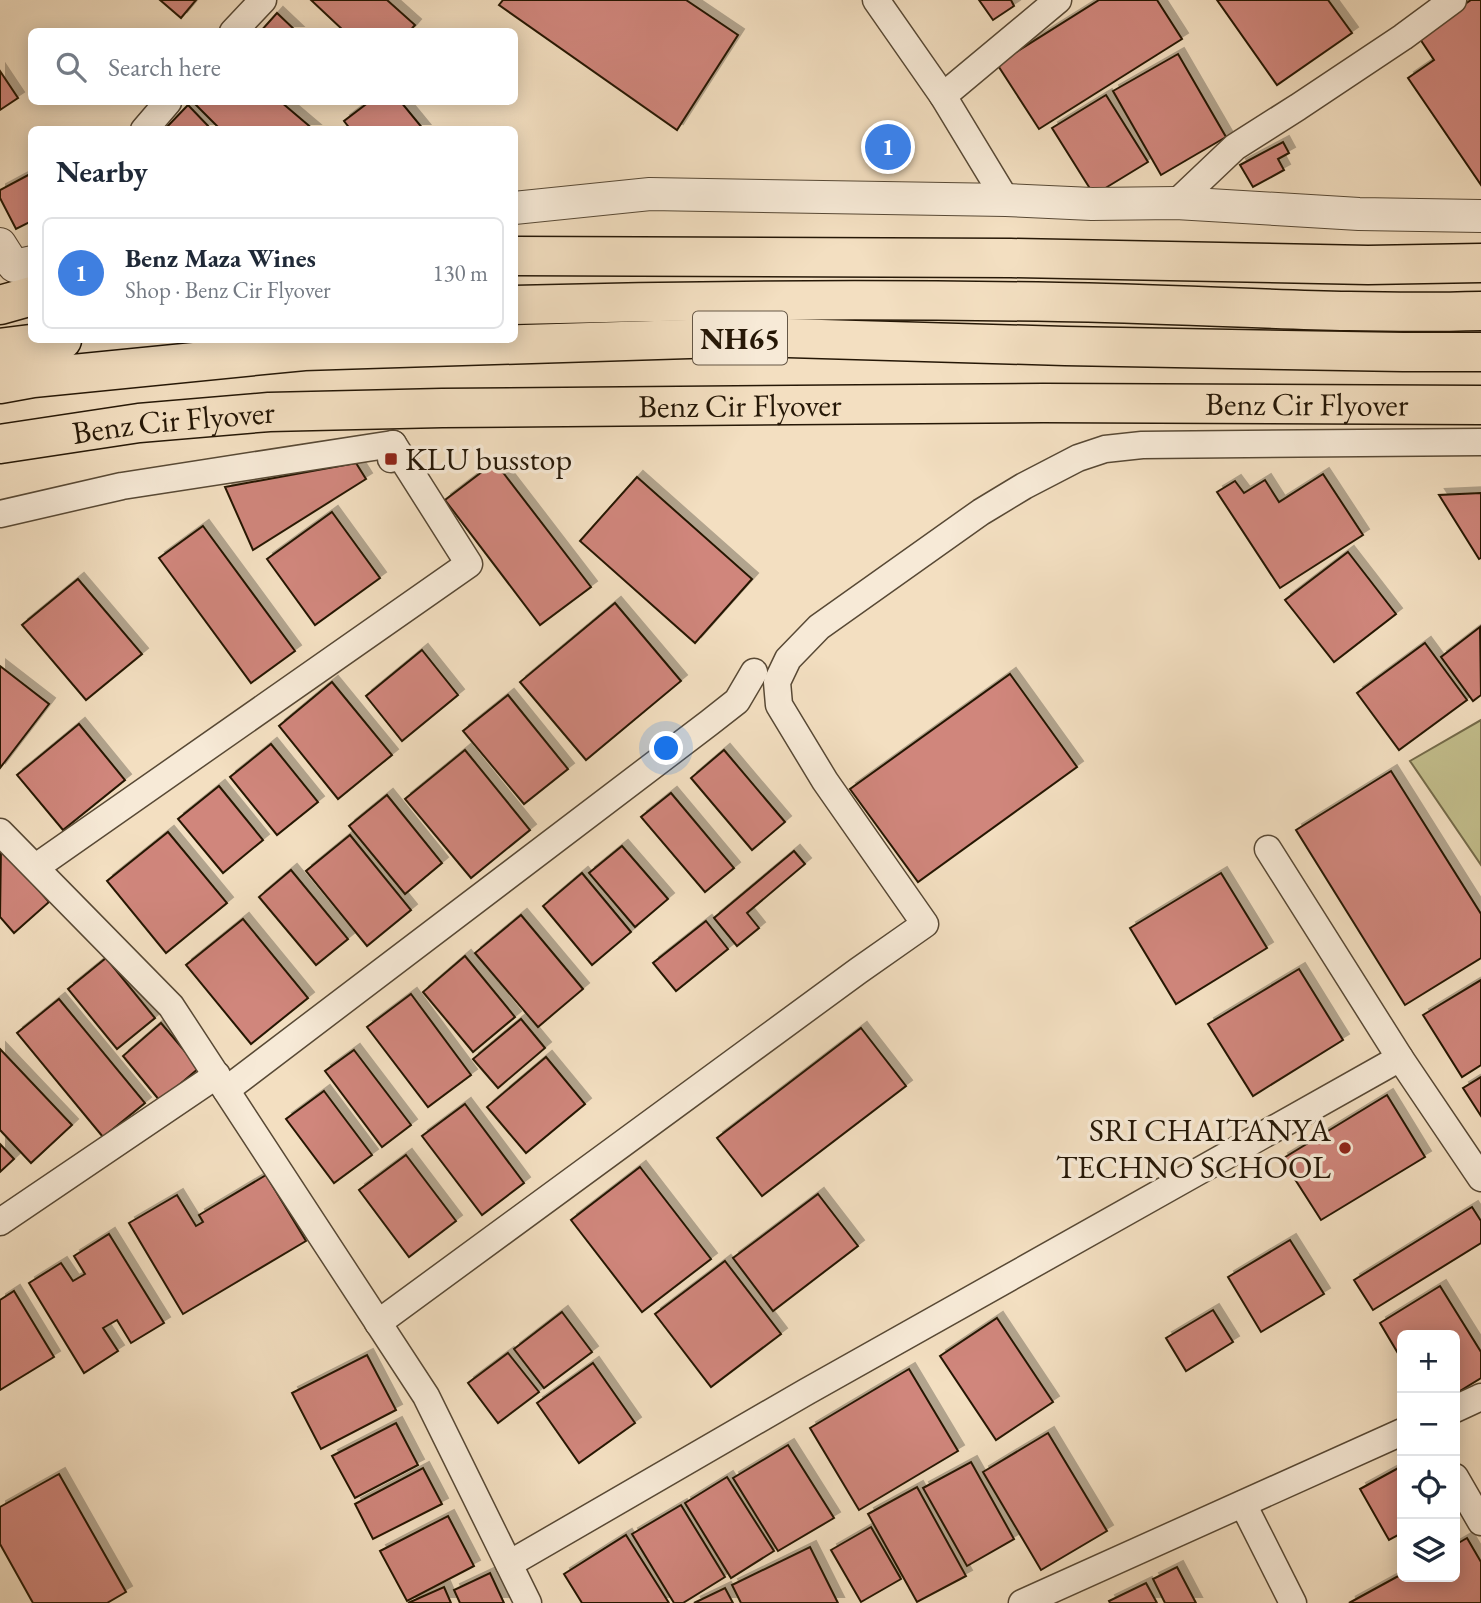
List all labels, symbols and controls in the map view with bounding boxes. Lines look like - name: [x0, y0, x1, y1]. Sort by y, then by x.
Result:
- search box: [28, 28, 518, 105]
- icon: search: [52, 48, 90, 86]
- text: Search here: [108, 50, 221, 84]
- pin: 1: [865, 121, 911, 173]
- text: Nearby: [56, 152, 148, 191]
- text: Benz Maza Wines: [125, 241, 316, 275]
- text: 1: [75, 258, 87, 288]
- text: 130 m: [432, 258, 488, 288]
- text: Shop · Benz Cir Flyover: [125, 275, 331, 305]
- road number: NH65: [693, 312, 787, 364]
- street label: Benz Cir Flyover: [1205, 383, 1409, 426]
- street label: Benz Cir Flyover: [638, 384, 842, 427]
- street label: Benz Cir Flyover: [69, 391, 275, 454]
- place label: KLU busstop: [405, 438, 572, 480]
- marker: KLU busstop: [383, 451, 399, 467]
- your location: [649, 731, 683, 765]
- place label: SRI CHAITANYA TECHNO SCHOOL: [1056, 1109, 1332, 1188]
- marker: SRI CHAITANYA TECHNO SCHOOL: [1337, 1140, 1353, 1156]
- map controls: [1397, 1330, 1460, 1582]
- button: +: [1397, 1330, 1460, 1393]
- button: −: [1397, 1393, 1460, 1456]
- button: locate: [1397, 1456, 1460, 1519]
- button: layers: [1397, 1519, 1460, 1582]

